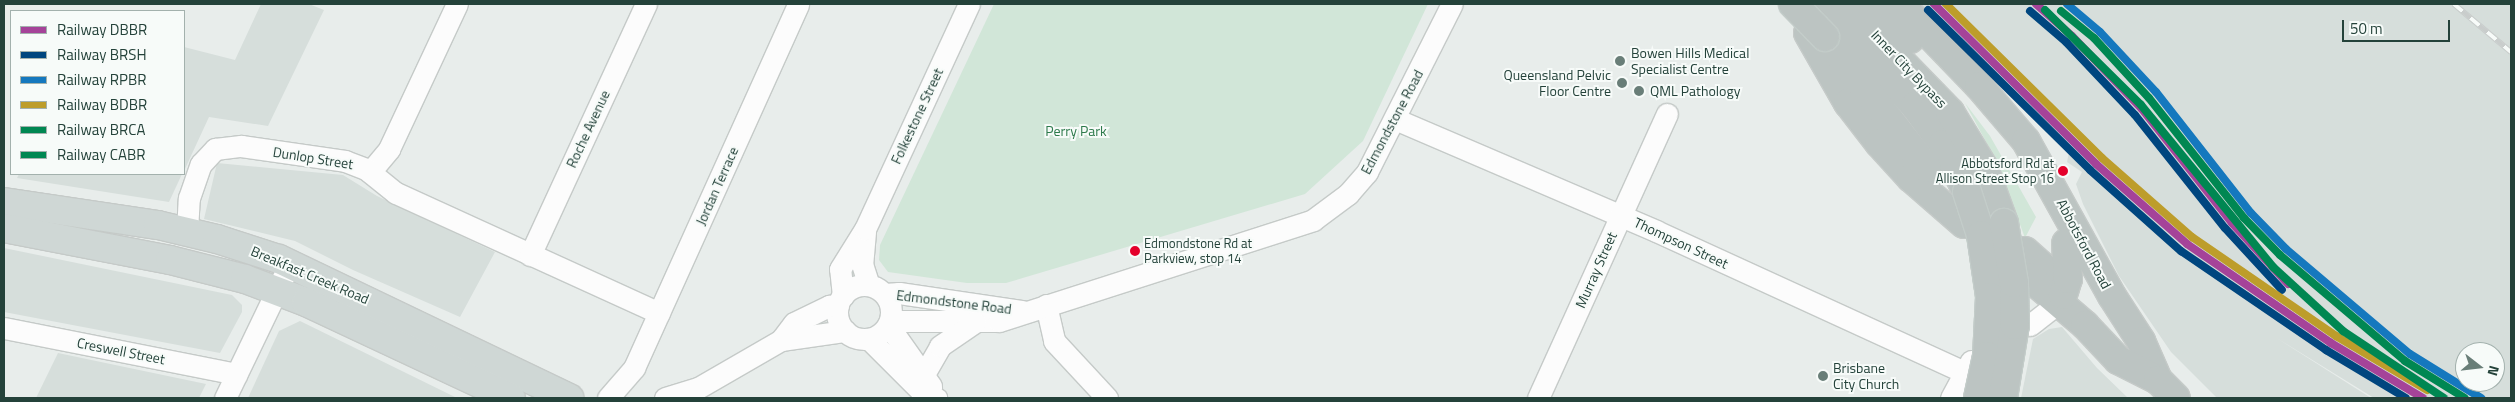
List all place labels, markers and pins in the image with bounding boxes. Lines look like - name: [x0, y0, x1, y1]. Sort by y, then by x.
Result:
- place label: Bowen Hills Medical Specialist Centre: [1631, 45, 1749, 78]
- marker: Bowen Hills Medical Specialist Centre: [1613, 54, 1627, 68]
- place label: Queensland Pelvic Floor Centre: [1503, 67, 1611, 100]
- marker: Queensland Pelvic Floor Centre: [1615, 76, 1629, 90]
- place label: QML Pathology: [1650, 83, 1740, 99]
- marker: QML Pathology: [1632, 84, 1646, 98]
- place label: Abbotsford Rd at Allison Street Stop 16: [1936, 156, 2054, 187]
- marker: Abbotsford Rd at Allison Street Stop 16: [2058, 166, 2068, 176]
- place label: Edmondstone Rd at Parkview, stop 14: [1144, 236, 1252, 267]
- marker: Edmondstone Rd at Parkview, stop 14: [1130, 246, 1140, 256]
- place label: Brisbane City Church: [1833, 360, 1899, 392]
- marker: Brisbane City Church: [1817, 370, 1829, 382]

